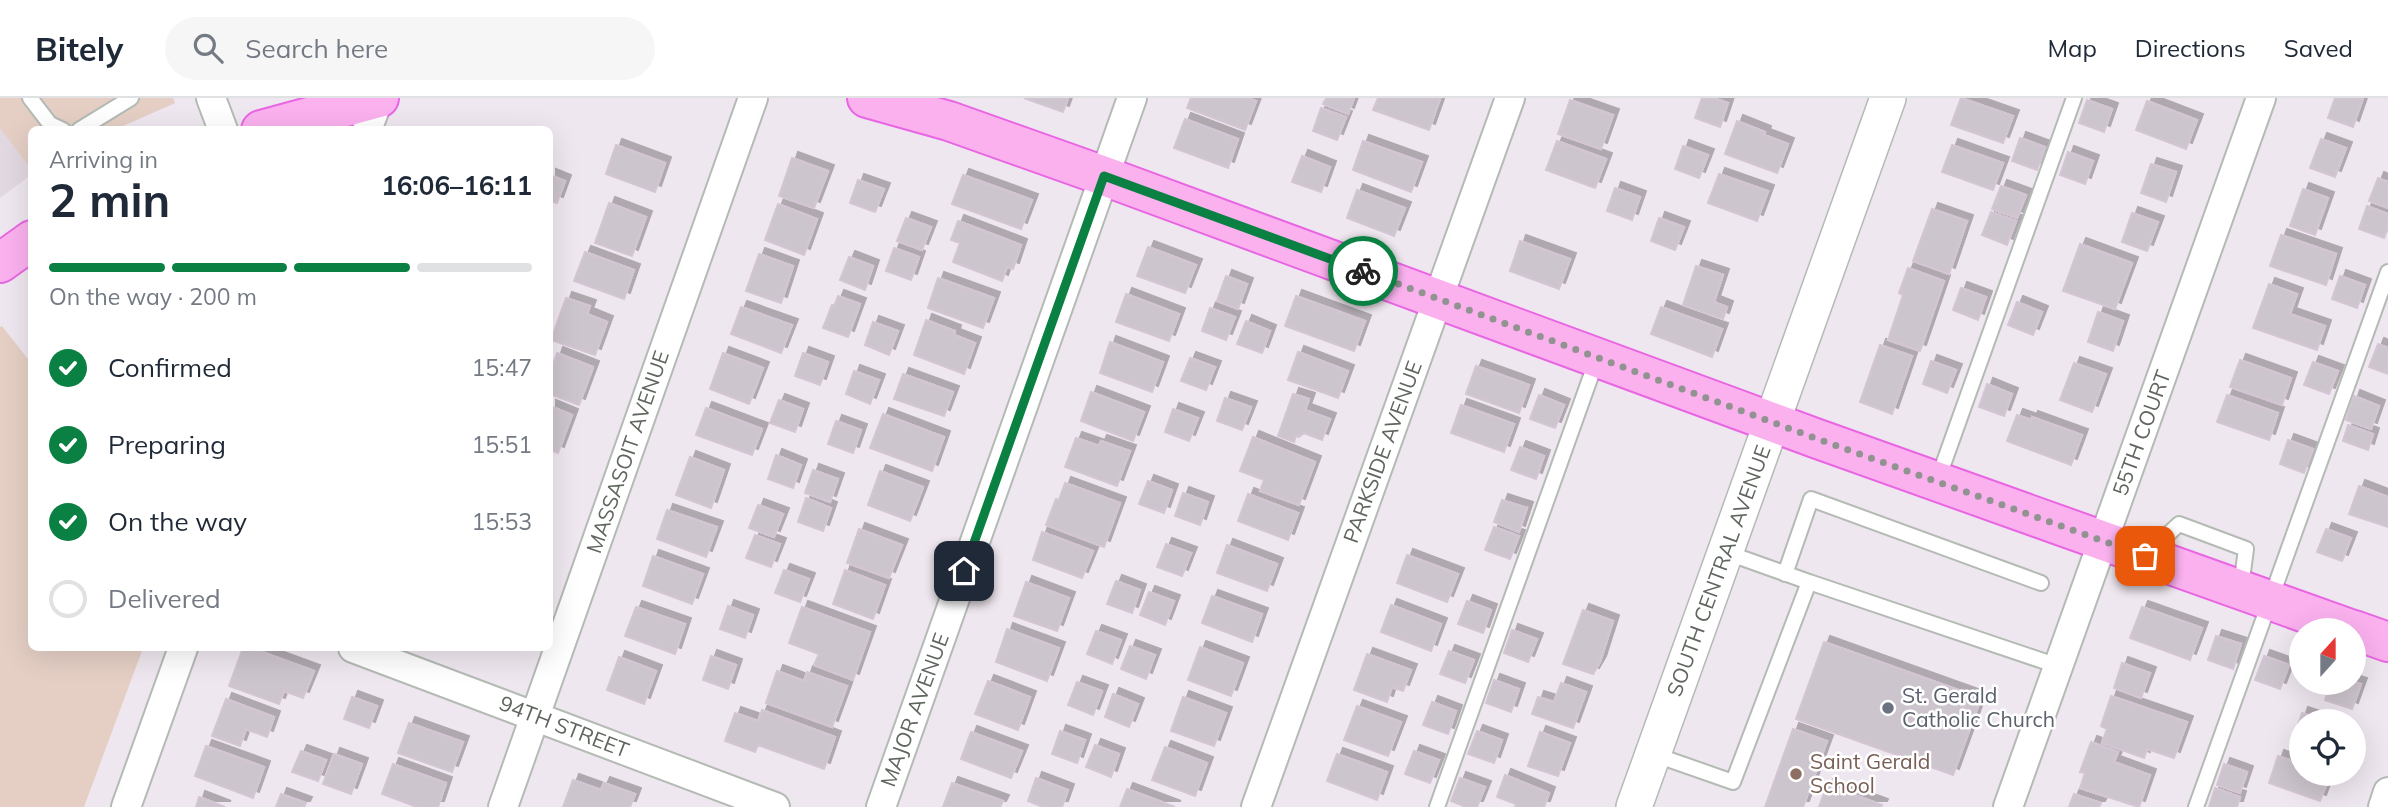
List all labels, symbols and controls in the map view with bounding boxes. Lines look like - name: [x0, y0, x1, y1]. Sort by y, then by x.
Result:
- search box: [165, 17, 655, 80]
- text: Bitely: [35, 28, 123, 69]
- icon: search: [189, 29, 227, 67]
- text: Search here: [245, 32, 388, 65]
- text: Map: [2047, 33, 2097, 63]
- text: Directions: [2135, 33, 2246, 63]
- text: Saved: [2284, 33, 2353, 63]
- text: Arriving in: [49, 145, 158, 174]
- text: 16:06–16:11: [381, 169, 532, 202]
- text: 2 min: [49, 171, 170, 229]
- courier: [1328, 236, 1398, 306]
- icon: bike: [1344, 252, 1382, 290]
- text: On the way · 200 m: [49, 282, 257, 311]
- street label: MASSASOIT AVENUE: [580, 347, 674, 556]
- icon: check: [49, 349, 87, 387]
- text: Confirmed: [108, 351, 232, 384]
- text: 15:47: [472, 353, 532, 382]
- street label: PARKSIDE AVENUE: [1337, 357, 1427, 546]
- street label: 55TH COURT: [2106, 366, 2176, 499]
- icon: check: [49, 426, 87, 464]
- text: Preparing: [108, 428, 226, 461]
- text: 15:51: [472, 430, 532, 459]
- street label: SOUTH CENTRAL AVENUE: [1660, 442, 1776, 700]
- icon: check: [49, 503, 87, 541]
- text: On the way: [108, 505, 247, 538]
- text: 15:53: [472, 507, 532, 536]
- pin: [2115, 526, 2175, 586]
- icon: bag: [2126, 537, 2164, 575]
- pin: [934, 541, 994, 601]
- icon: home: [945, 552, 983, 590]
- text: Delivered: [108, 582, 221, 615]
- north arrow: [2289, 618, 2366, 695]
- map controls: [2289, 618, 2366, 786]
- street label: MAJOR AVENUE: [874, 629, 954, 790]
- place label: St. Gerald Catholic Church: [1902, 682, 2055, 732]
- street label: 94TH STREET: [496, 689, 633, 763]
- marker: St. Gerald Catholic Church: [1880, 700, 1896, 716]
- button: locate: [2289, 709, 2366, 786]
- place label: Saint Gerald School: [1810, 748, 1930, 798]
- marker: Saint Gerald School: [1788, 766, 1804, 782]

